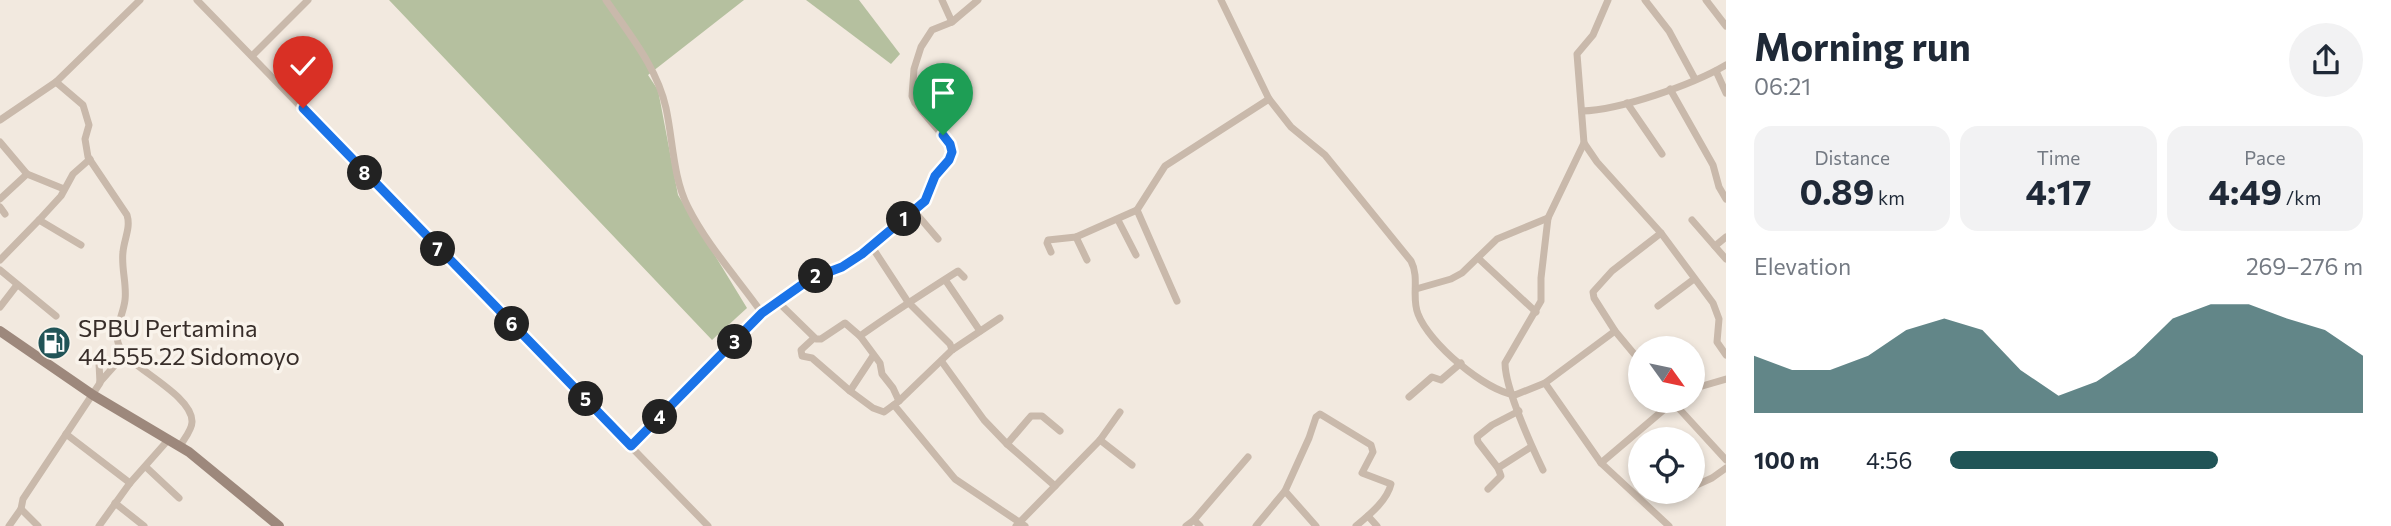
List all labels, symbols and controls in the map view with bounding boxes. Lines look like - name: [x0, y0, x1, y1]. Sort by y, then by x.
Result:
- text: Morning run: [1754, 22, 1971, 69]
- button: share: [2289, 23, 2363, 97]
- pin: [273, 36, 333, 108]
- icon: check: [284, 47, 322, 85]
- pin: [913, 63, 973, 135]
- text: 06:21: [1754, 72, 1811, 100]
- icon: arrive: [924, 74, 962, 112]
- text: Distance: [1814, 146, 1890, 169]
- text: Time: [2037, 146, 2080, 169]
- text: Pace: [2244, 146, 2285, 169]
- pin: 8: [348, 156, 382, 190]
- text: 8: [359, 161, 370, 184]
- text: 0.89: [1800, 169, 1874, 212]
- text: 4:17: [2026, 169, 2091, 212]
- text: 4:49: [2208, 169, 2282, 212]
- text: km: [1874, 186, 1905, 209]
- text: /km: [2282, 186, 2321, 209]
- pin: 1: [886, 202, 922, 236]
- text: 1: [899, 207, 908, 230]
- pin: 7: [420, 232, 456, 266]
- text: 7: [432, 237, 443, 260]
- text: Elevation: [1754, 252, 1851, 280]
- text: 269–276 m: [2246, 252, 2363, 280]
- pin: 2: [798, 258, 834, 294]
- text: 2: [810, 264, 821, 287]
- pin: 6: [494, 306, 530, 342]
- text: 6: [506, 312, 517, 335]
- place label: SPBU Pertamina 44.555.22 Sidomoyo: [78, 313, 300, 370]
- fuel station icon: SPBU Pertamina 44.555.22 Sidomoyo: [35, 324, 73, 362]
- pin: 3: [718, 324, 752, 360]
- text: 3: [729, 330, 740, 353]
- north arrow: [1628, 336, 1704, 413]
- map controls: [1628, 336, 1705, 504]
- pin: 5: [568, 382, 604, 416]
- text: 5: [580, 387, 591, 410]
- pin: 4: [642, 400, 678, 434]
- text: 4: [654, 405, 665, 428]
- button: locate: [1628, 427, 1705, 504]
- text: 100 m: [1754, 446, 1819, 474]
- text: 4:56: [1866, 446, 1912, 474]

